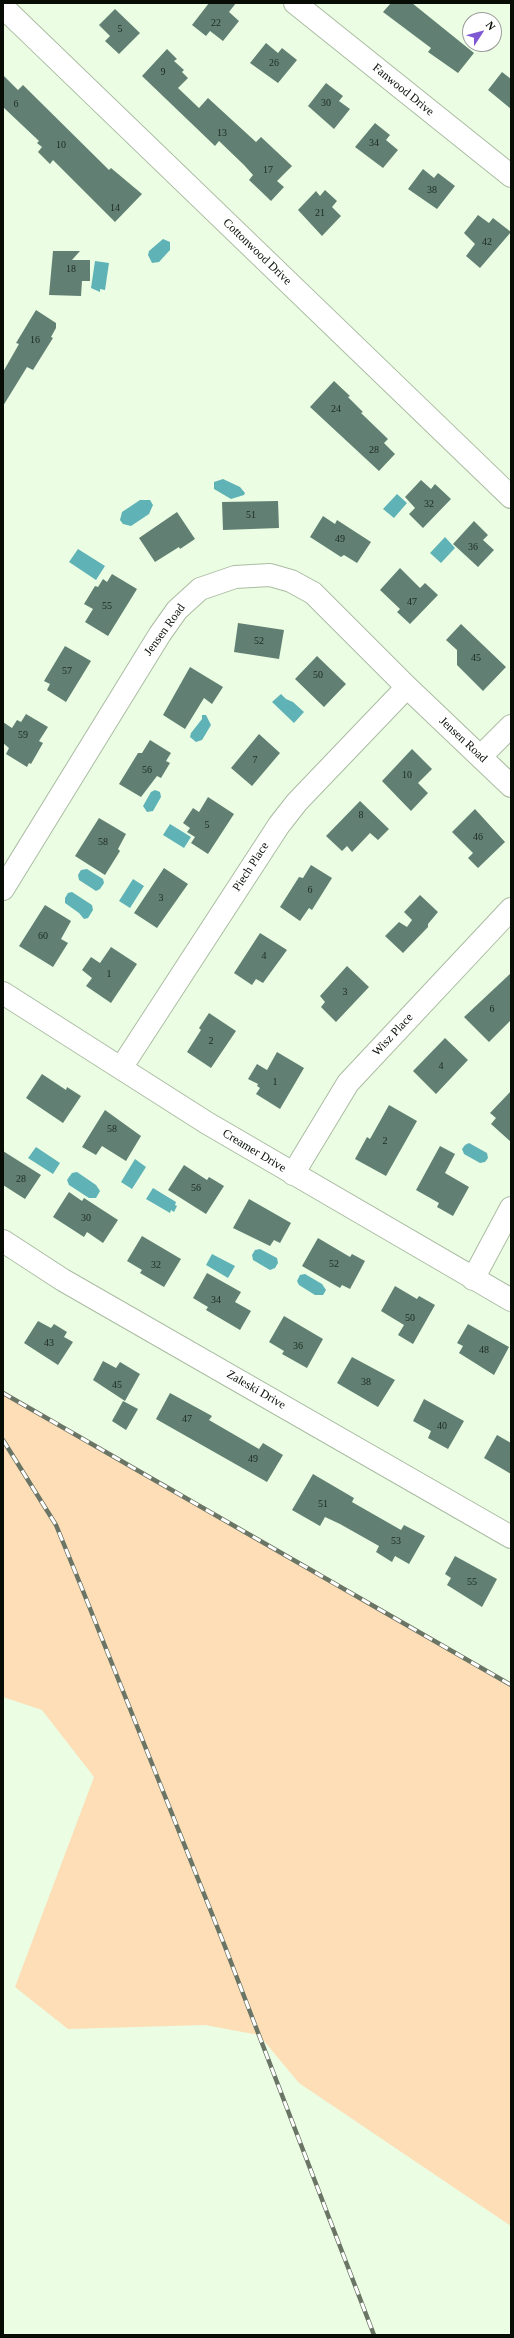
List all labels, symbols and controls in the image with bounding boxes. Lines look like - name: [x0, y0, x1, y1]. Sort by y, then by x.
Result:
- north arrow: [462, 12, 502, 52]
- house number: 22: [211, 17, 221, 29]
- text: N: [484, 19, 498, 32]
- house number: 5: [118, 23, 122, 35]
- house number: 26: [269, 57, 279, 69]
- street label: Fanwood Drive: [369, 61, 437, 119]
- house number: 9: [160, 66, 166, 78]
- house number: 30: [321, 97, 331, 109]
- house number: 6: [14, 98, 18, 110]
- house number: 13: [217, 127, 227, 139]
- house number: 34: [369, 137, 379, 149]
- house number: 10: [56, 139, 66, 151]
- house number: 17: [263, 164, 273, 176]
- house number: 38: [427, 184, 437, 196]
- house number: 14: [110, 202, 120, 214]
- house number: 21: [315, 207, 325, 219]
- street label: Cottonwood Drive: [220, 216, 294, 288]
- house number: 42: [482, 236, 492, 248]
- house number: 18: [66, 263, 76, 275]
- house number: 16: [30, 334, 40, 346]
- house number: 24: [331, 403, 341, 415]
- house number: 28: [369, 444, 379, 456]
- house number: 32: [424, 498, 434, 510]
- house number: 51: [246, 509, 256, 521]
- house number: 49: [335, 533, 345, 545]
- house number: 36: [468, 541, 478, 553]
- house number: 47: [407, 596, 417, 608]
- house number: 55: [102, 600, 112, 612]
- street label: Jensen Road: [141, 601, 189, 659]
- house number: 52: [254, 635, 264, 647]
- house number: 45: [471, 652, 481, 664]
- house number: 57: [62, 665, 72, 677]
- house number: 50: [313, 669, 323, 681]
- street label: Jensen Road: [436, 714, 490, 766]
- house number: 59: [18, 729, 28, 741]
- house number: 7: [252, 754, 258, 766]
- house number: 56: [142, 764, 152, 776]
- house number: 10: [402, 769, 412, 781]
- house number: 8: [358, 809, 364, 821]
- house number: 5: [204, 819, 210, 831]
- house number: 46: [473, 831, 483, 843]
- house number: 58: [98, 836, 108, 848]
- street label: Piech Place: [230, 840, 272, 894]
- house number: 6: [308, 884, 312, 896]
- house number: 3: [158, 892, 164, 904]
- house number: 60: [38, 930, 48, 942]
- house number: 4: [262, 950, 266, 962]
- house number: 1: [106, 968, 112, 980]
- house number: 3: [342, 986, 348, 998]
- house number: 6: [490, 1003, 494, 1015]
- street label: Wisz Place: [370, 1011, 416, 1059]
- house number: 2: [208, 1035, 214, 1047]
- house number: 4: [438, 1060, 444, 1072]
- house number: 1: [272, 1076, 278, 1088]
- house number: 58: [107, 1123, 117, 1135]
- street label: Creamer Drive: [220, 1126, 288, 1176]
- house number: 2: [382, 1135, 388, 1147]
- house number: 28: [16, 1173, 26, 1185]
- house number: 56: [191, 1182, 201, 1194]
- house number: 30: [81, 1212, 91, 1224]
- house number: 52: [329, 1258, 339, 1270]
- house number: 32: [151, 1259, 161, 1271]
- house number: 34: [211, 1294, 221, 1306]
- house number: 50: [405, 1312, 415, 1324]
- house number: 43: [44, 1337, 54, 1349]
- house number: 36: [293, 1340, 303, 1352]
- house number: 48: [479, 1344, 489, 1356]
- street label: Zaleski Drive: [224, 1367, 288, 1413]
- house number: 38: [361, 1376, 371, 1388]
- house number: 45: [112, 1379, 122, 1391]
- house number: 47: [182, 1413, 192, 1425]
- house number: 40: [437, 1420, 447, 1432]
- house number: 49: [248, 1453, 258, 1465]
- house number: 51: [318, 1498, 328, 1510]
- house number: 53: [391, 1535, 401, 1547]
- house number: 55: [467, 1576, 477, 1588]

